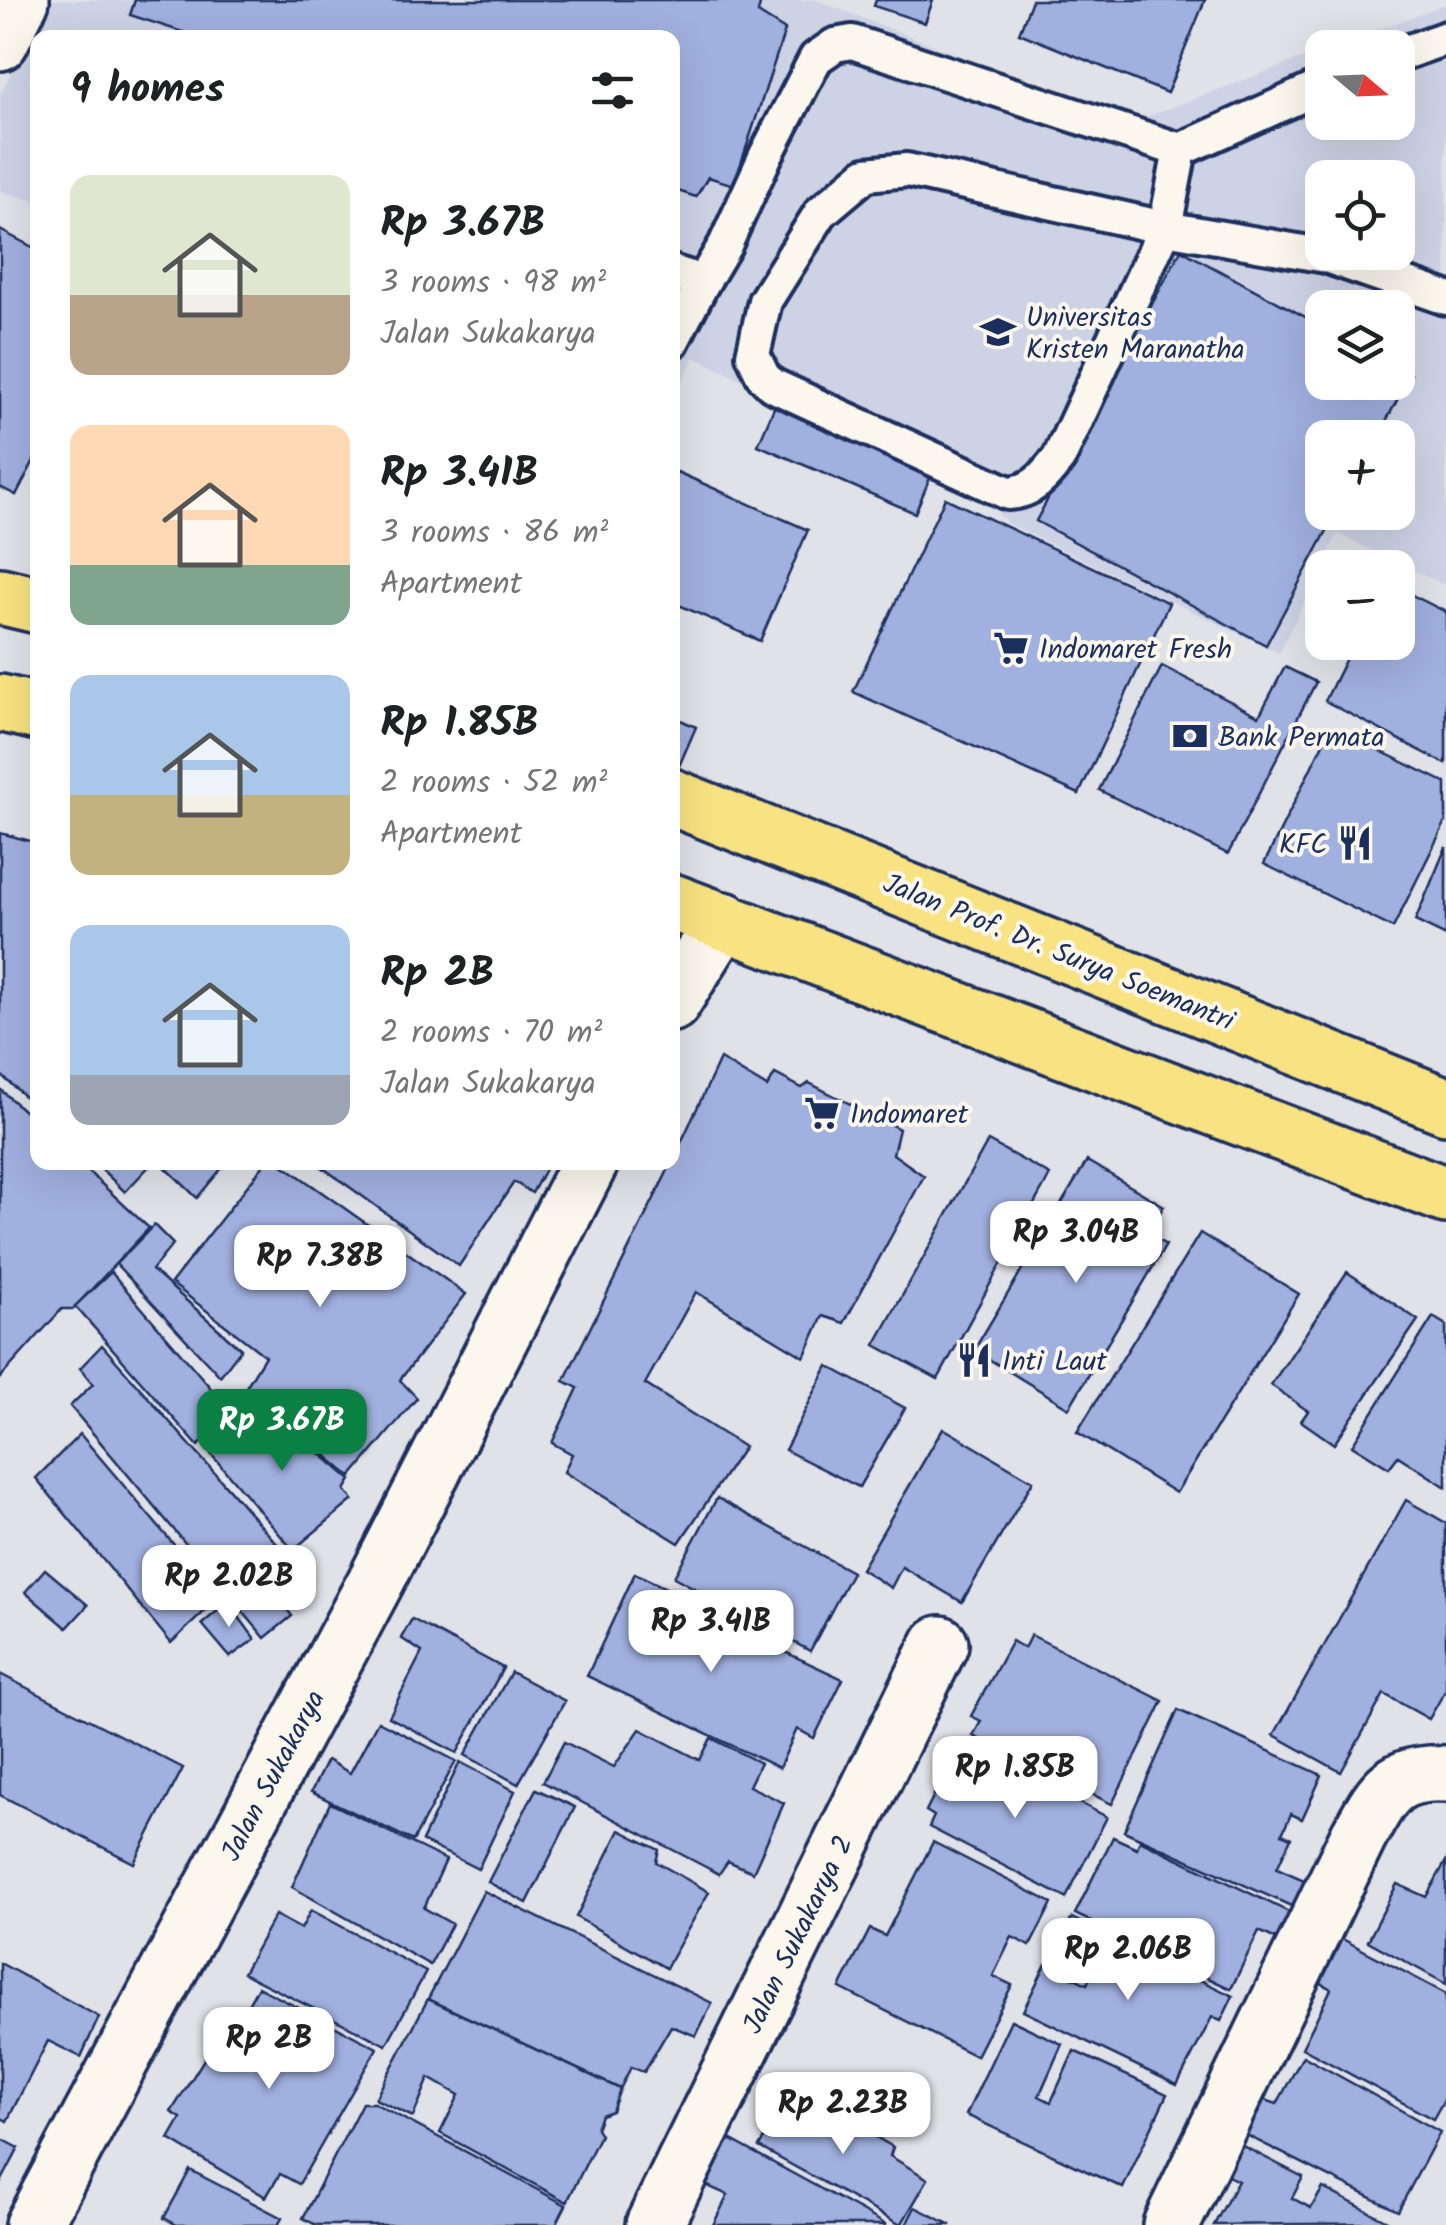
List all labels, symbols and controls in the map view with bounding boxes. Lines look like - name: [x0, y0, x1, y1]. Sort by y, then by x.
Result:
- north arrow: [1305, 30, 1415, 140]
- map controls: [1305, 30, 1415, 660]
- text: 9 homes: [70, 57, 225, 124]
- icon: filters: [585, 63, 640, 118]
- button: locate: [1305, 160, 1415, 270]
- text: Rp 3.67B: [380, 191, 546, 258]
- icon: home: [150, 215, 270, 335]
- text: 3 rooms · 98 m²: [380, 258, 606, 309]
- button: layers: [1305, 290, 1415, 400]
- place label: Universitas Kristen Maranatha: [1026, 296, 1245, 373]
- text: Jalan Sukakarya: [380, 309, 596, 360]
- school or university icon: Universitas Kristen Maranatha: [979, 313, 1017, 351]
- button: +: [1305, 420, 1415, 530]
- text: Rp 3.41B: [380, 441, 539, 508]
- icon: home: [150, 465, 270, 585]
- text: 3 rooms · 86 m²: [380, 508, 608, 559]
- button: −: [1305, 550, 1415, 660]
- text: Apartment: [380, 559, 522, 610]
- place label: Indomaret Fresh: [1039, 628, 1232, 673]
- supermarket icon: Indomaret Fresh: [992, 629, 1030, 667]
- text: Rp 1.85B: [380, 691, 539, 758]
- icon: home: [150, 715, 270, 835]
- place label: Bank Permata: [1218, 716, 1385, 761]
- bank icon: Bank Permata: [1171, 717, 1209, 755]
- text: 2 rooms · 52 m²: [380, 758, 607, 809]
- text: Apartment: [380, 809, 522, 860]
- place label: KFC: [1279, 823, 1327, 868]
- restaurant icon: KFC: [1336, 824, 1374, 862]
- street label: Jalan Prof. Dr. Surya Soemantri: [876, 862, 1242, 1045]
- text: Rp 2B: [380, 941, 495, 1008]
- icon: home: [150, 965, 270, 1085]
- text: 2 rooms · 70 m²: [380, 1008, 602, 1059]
- text: Jalan Sukakarya: [380, 1059, 596, 1110]
- place label: Indomaret: [850, 1093, 970, 1138]
- supermarket icon: Indomaret: [803, 1094, 841, 1132]
- pin: Rp 3.04B: [973, 1201, 1179, 1286]
- text: Rp 3.04B: [1012, 1208, 1140, 1259]
- pin: Rp 7.38B: [217, 1225, 423, 1310]
- text: Rp 7.38B: [256, 1232, 384, 1283]
- place label: Inti Laut: [1002, 1340, 1108, 1385]
- restaurant icon: Inti Laut: [955, 1341, 993, 1379]
- pin: Rp 3.67B: [179, 1389, 385, 1474]
- text: Rp 3.67B: [219, 1396, 345, 1447]
- pin: Rp 2.02B: [126, 1545, 332, 1630]
- text: Rp 2.02B: [164, 1552, 294, 1603]
- pin: Rp 3.41B: [608, 1590, 814, 1675]
- text: Rp 3.41B: [651, 1597, 771, 1648]
- street label: Jalan Sukakarya: [210, 1682, 338, 1870]
- pin: Rp 1.85B: [912, 1736, 1118, 1821]
- text: Rp 1.85B: [954, 1743, 1076, 1794]
- street label: Jalan Sukakarya 2: [732, 1828, 867, 2042]
- pin: Rp 2.06B: [1025, 1918, 1231, 2003]
- text: Rp 2.06B: [1064, 1925, 1192, 1976]
- pin: Rp 2B: [199, 2007, 339, 2092]
- text: Rp 2B: [225, 2014, 313, 2065]
- pin: Rp 2.23B: [740, 2072, 946, 2157]
- text: Rp 2.23B: [777, 2079, 909, 2130]

